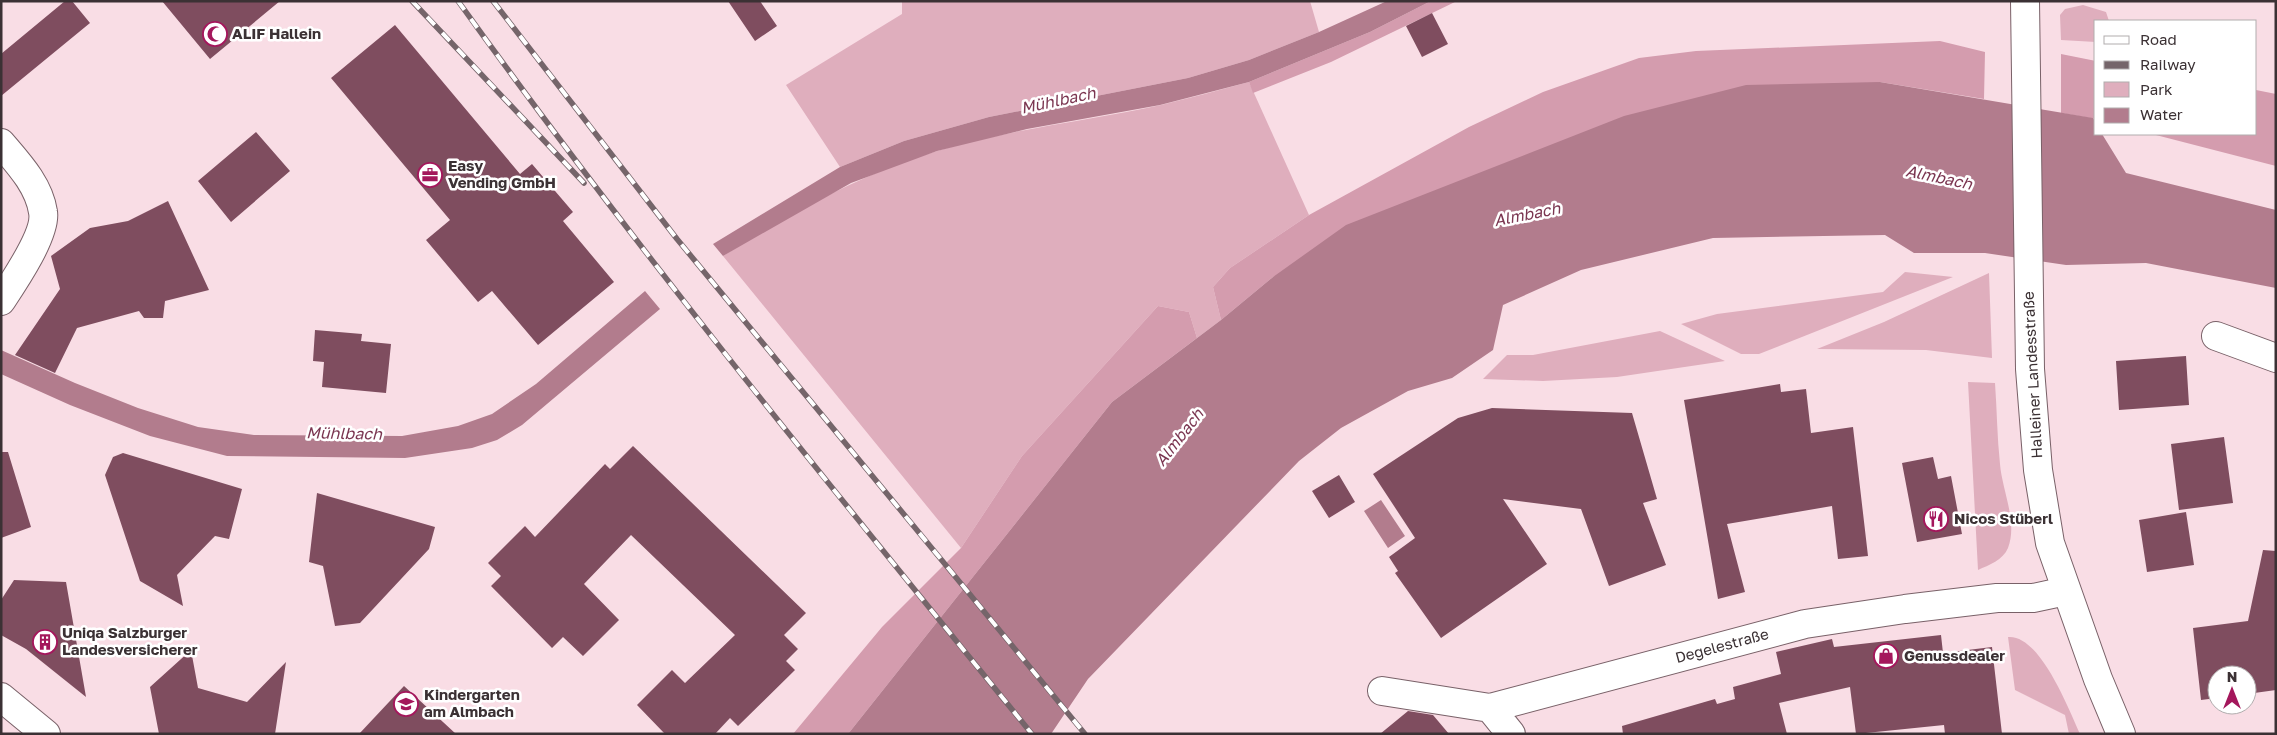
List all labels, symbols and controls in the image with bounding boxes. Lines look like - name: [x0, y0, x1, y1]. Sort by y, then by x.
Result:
- legend: [2094, 20, 2257, 135]
- mosque icon: ALIF Hallein: [202, 21, 228, 47]
- place label: ALIF Hallein: [232, 24, 321, 42]
- text: Road: [2140, 30, 2177, 48]
- text: Railway: [2140, 55, 2196, 73]
- text: Park: [2140, 80, 2173, 98]
- water label: Mühlbach: [1019, 82, 1098, 118]
- text: Water: [2140, 105, 2183, 123]
- place label: Easy Vending GmbH: [448, 156, 556, 191]
- water label: Almbach: [1904, 160, 1975, 194]
- office icon: Easy Vending GmbH: [417, 162, 443, 188]
- water label: Almbach: [1492, 198, 1563, 230]
- street label: Halleiner Landesstraße: [2019, 291, 2045, 459]
- water label: Almbach: [1150, 403, 1208, 470]
- water label: Mühlbach: [306, 422, 383, 444]
- restaurant icon: Nicos Stüberl: [1923, 506, 1949, 532]
- place label: Nicos Stüberl: [1954, 509, 2053, 527]
- place label: Uniqa Salzburger Landesversicherer: [62, 623, 198, 658]
- street label: Degelestraße: [1673, 624, 1771, 666]
- building icon: Uniqa Salzburger Landesversicherer: [32, 629, 58, 655]
- shop icon: Genussdealer: [1873, 643, 1899, 669]
- place label: Genussdealer: [1904, 646, 2005, 664]
- north arrow: [2207, 665, 2257, 715]
- text: N: [2227, 668, 2237, 685]
- place label: Kindergarten am Almbach: [424, 685, 520, 720]
- school or university icon: Kindergarten am Almbach: [393, 691, 419, 717]

